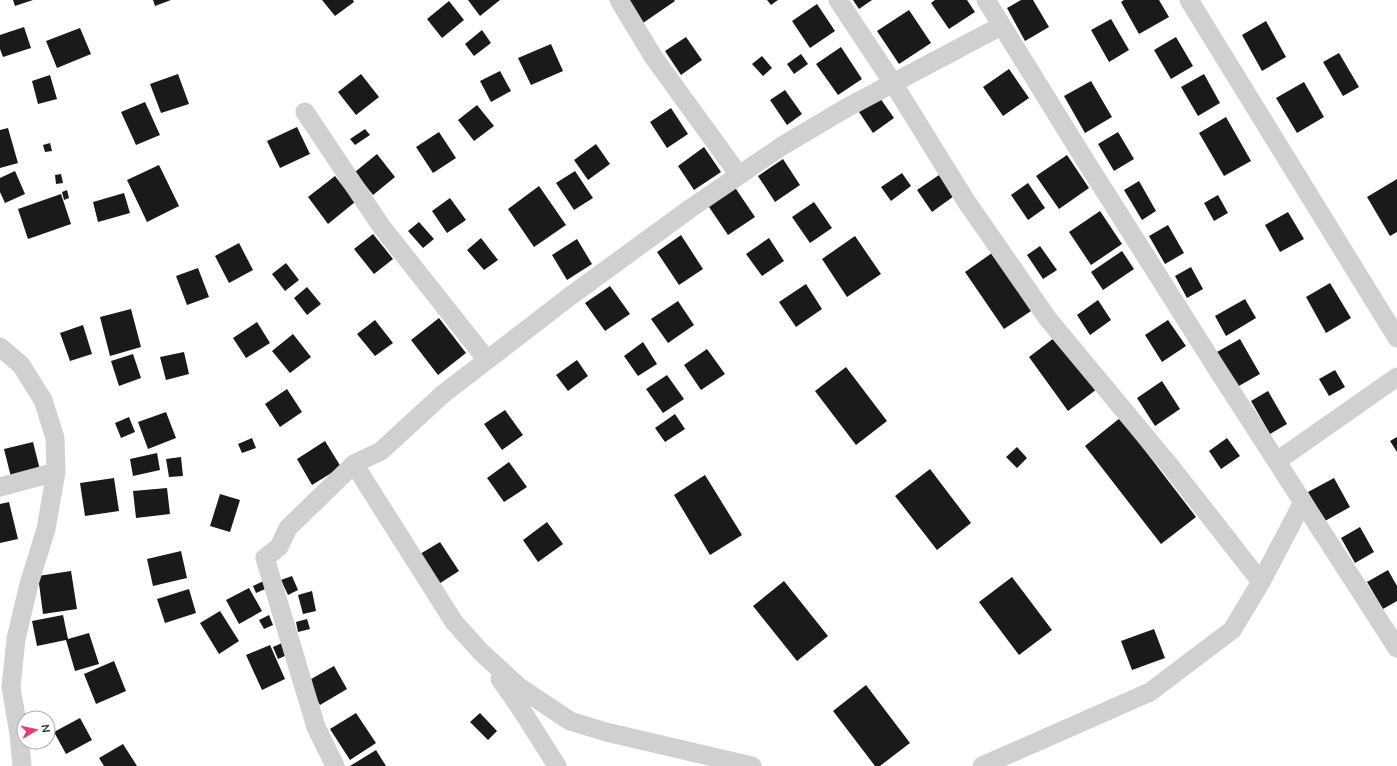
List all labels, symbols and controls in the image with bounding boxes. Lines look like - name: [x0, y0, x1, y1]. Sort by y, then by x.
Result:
- north arrow: [16, 710, 56, 750]
- text: N: [38, 723, 53, 734]

